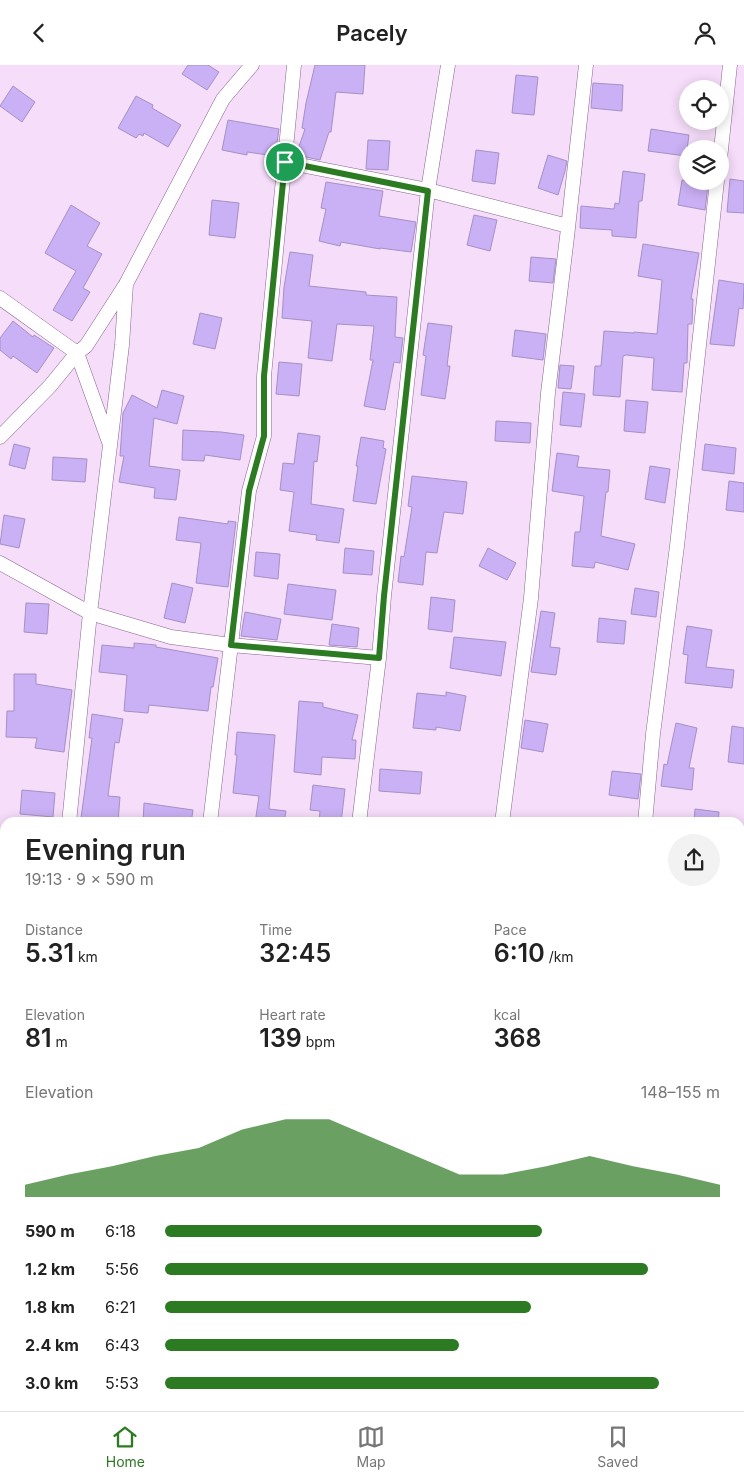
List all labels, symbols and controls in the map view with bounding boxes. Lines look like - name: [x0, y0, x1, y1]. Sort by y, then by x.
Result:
- icon: back: [25, 19, 53, 47]
- icon: person: [691, 19, 719, 47]
- text: Pacely: [336, 20, 408, 46]
- map controls: [679, 80, 729, 190]
- button: locate: [679, 80, 729, 130]
- button: layers: [679, 140, 729, 190]
- pin: [264, 141, 306, 183]
- icon: arrive: [271, 148, 299, 176]
- text: Evening run: [25, 833, 186, 867]
- button: share: [668, 834, 720, 886]
- text: 19:13 · 9 × 590 m: [25, 869, 154, 889]
- text: Distance: [25, 921, 83, 938]
- text: Time: [259, 921, 292, 938]
- text: Pace: [494, 921, 527, 938]
- text: 5.31: [25, 938, 74, 968]
- text: 32:45: [259, 938, 331, 968]
- text: 6:10: [494, 938, 545, 968]
- text: km: [74, 948, 98, 965]
- text: /km: [545, 948, 574, 965]
- text: Elevation: [25, 1006, 85, 1023]
- text: Heart rate: [259, 1006, 326, 1023]
- text: kcal: [494, 1006, 520, 1023]
- text: 81: [25, 1023, 52, 1053]
- text: 139: [259, 1023, 302, 1053]
- text: 368: [494, 1023, 542, 1053]
- text: m: [52, 1033, 68, 1050]
- text: bpm: [302, 1033, 335, 1050]
- text: Elevation: [25, 1082, 94, 1102]
- text: 148–155 m: [641, 1082, 720, 1102]
- text: 590 m: [25, 1221, 75, 1241]
- text: 6:18: [105, 1221, 136, 1241]
- text: 1.2 km: [25, 1259, 75, 1279]
- text: 5:56: [105, 1259, 139, 1279]
- text: 1.8 km: [25, 1297, 75, 1317]
- text: 6:21: [105, 1297, 136, 1317]
- text: 2.4 km: [25, 1335, 79, 1355]
- text: 6:43: [105, 1335, 140, 1355]
- text: 3.0 km: [25, 1373, 78, 1393]
- text: 5:53: [105, 1373, 139, 1393]
- tab: Home: [106, 1423, 145, 1470]
- tab: Map: [357, 1423, 386, 1470]
- tab: Saved: [597, 1423, 638, 1470]

